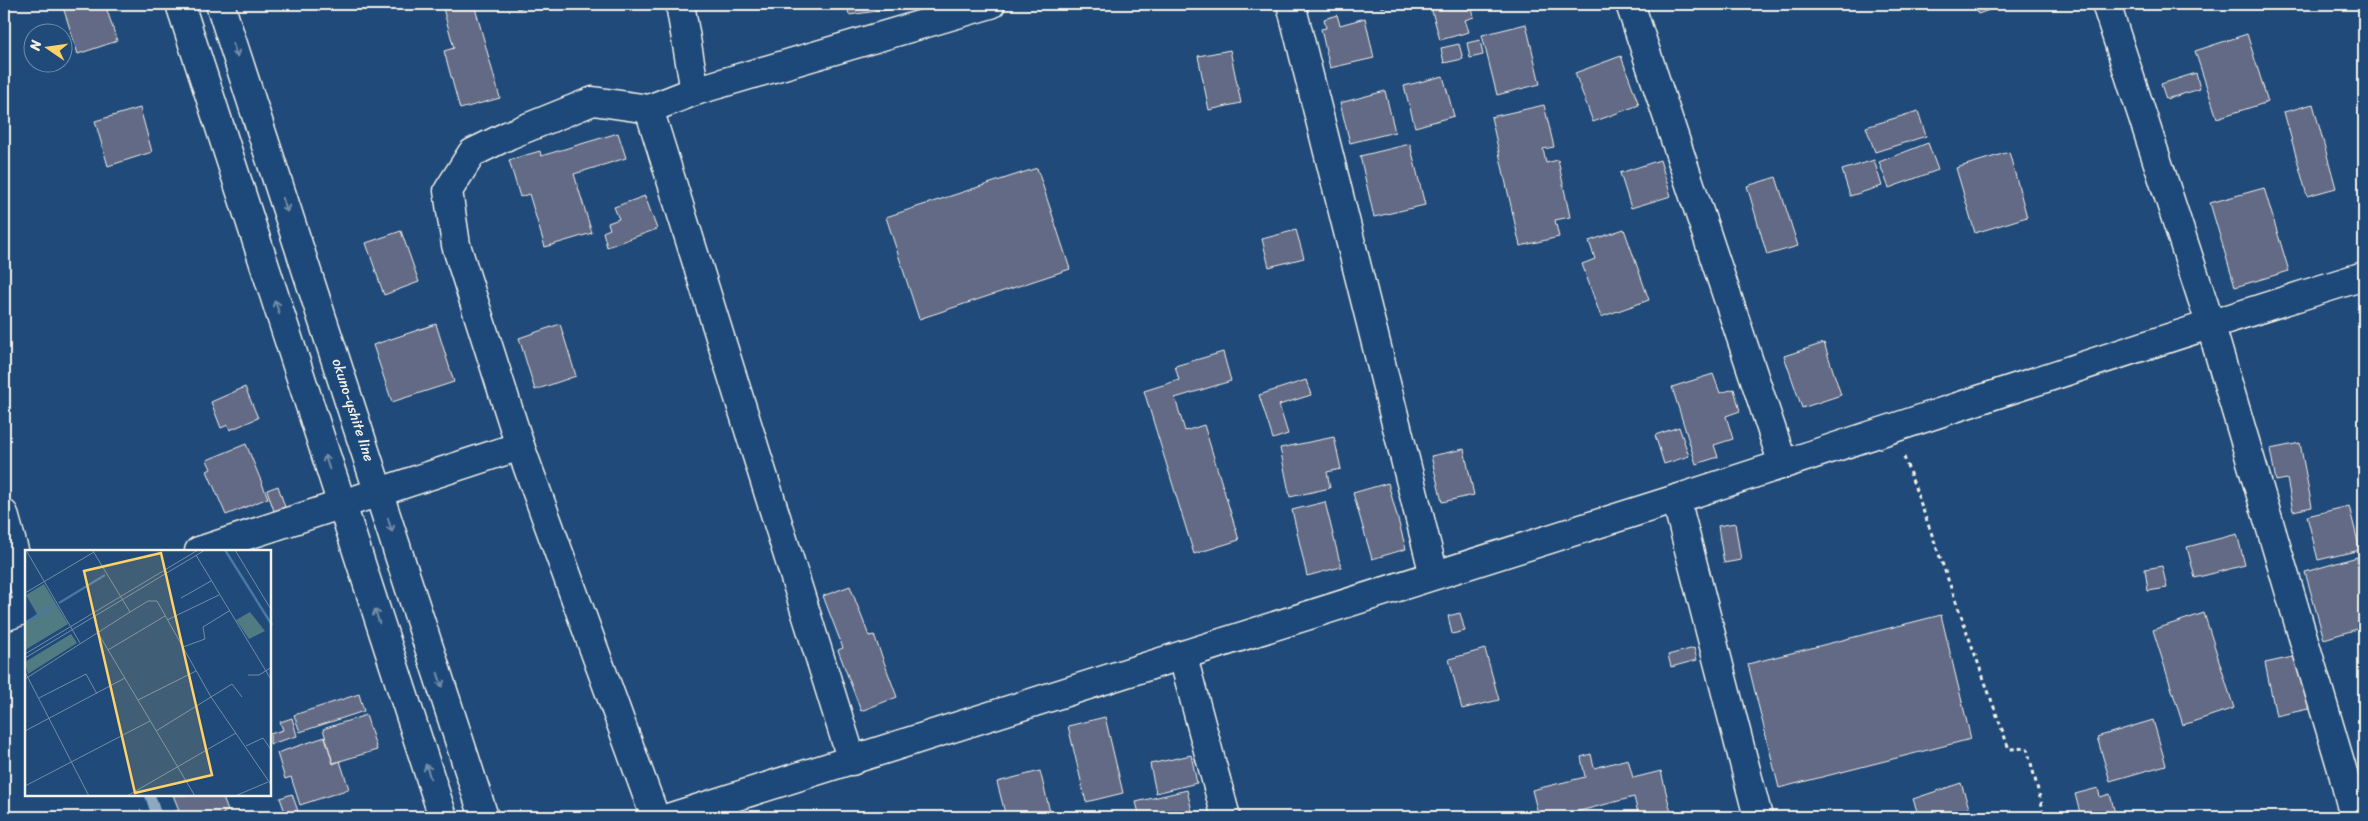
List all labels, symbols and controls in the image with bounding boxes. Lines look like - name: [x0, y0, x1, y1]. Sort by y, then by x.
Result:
- north arrow: [22, 22, 72, 72]
- text: N: [22, 37, 49, 54]
- one-way arrow: [231, 42, 240, 57]
- one-way arrow: [281, 196, 291, 212]
- one-way arrow: [272, 300, 282, 316]
- street label: okuno-yshite line: [325, 355, 381, 465]
- one-way arrow: [322, 455, 331, 470]
- one-way arrow: [386, 517, 395, 533]
- inset map: [25, 550, 271, 796]
- one-way arrow: [372, 609, 382, 625]
- one-way arrow: [435, 672, 445, 688]
- one-way arrow: [423, 764, 432, 779]

